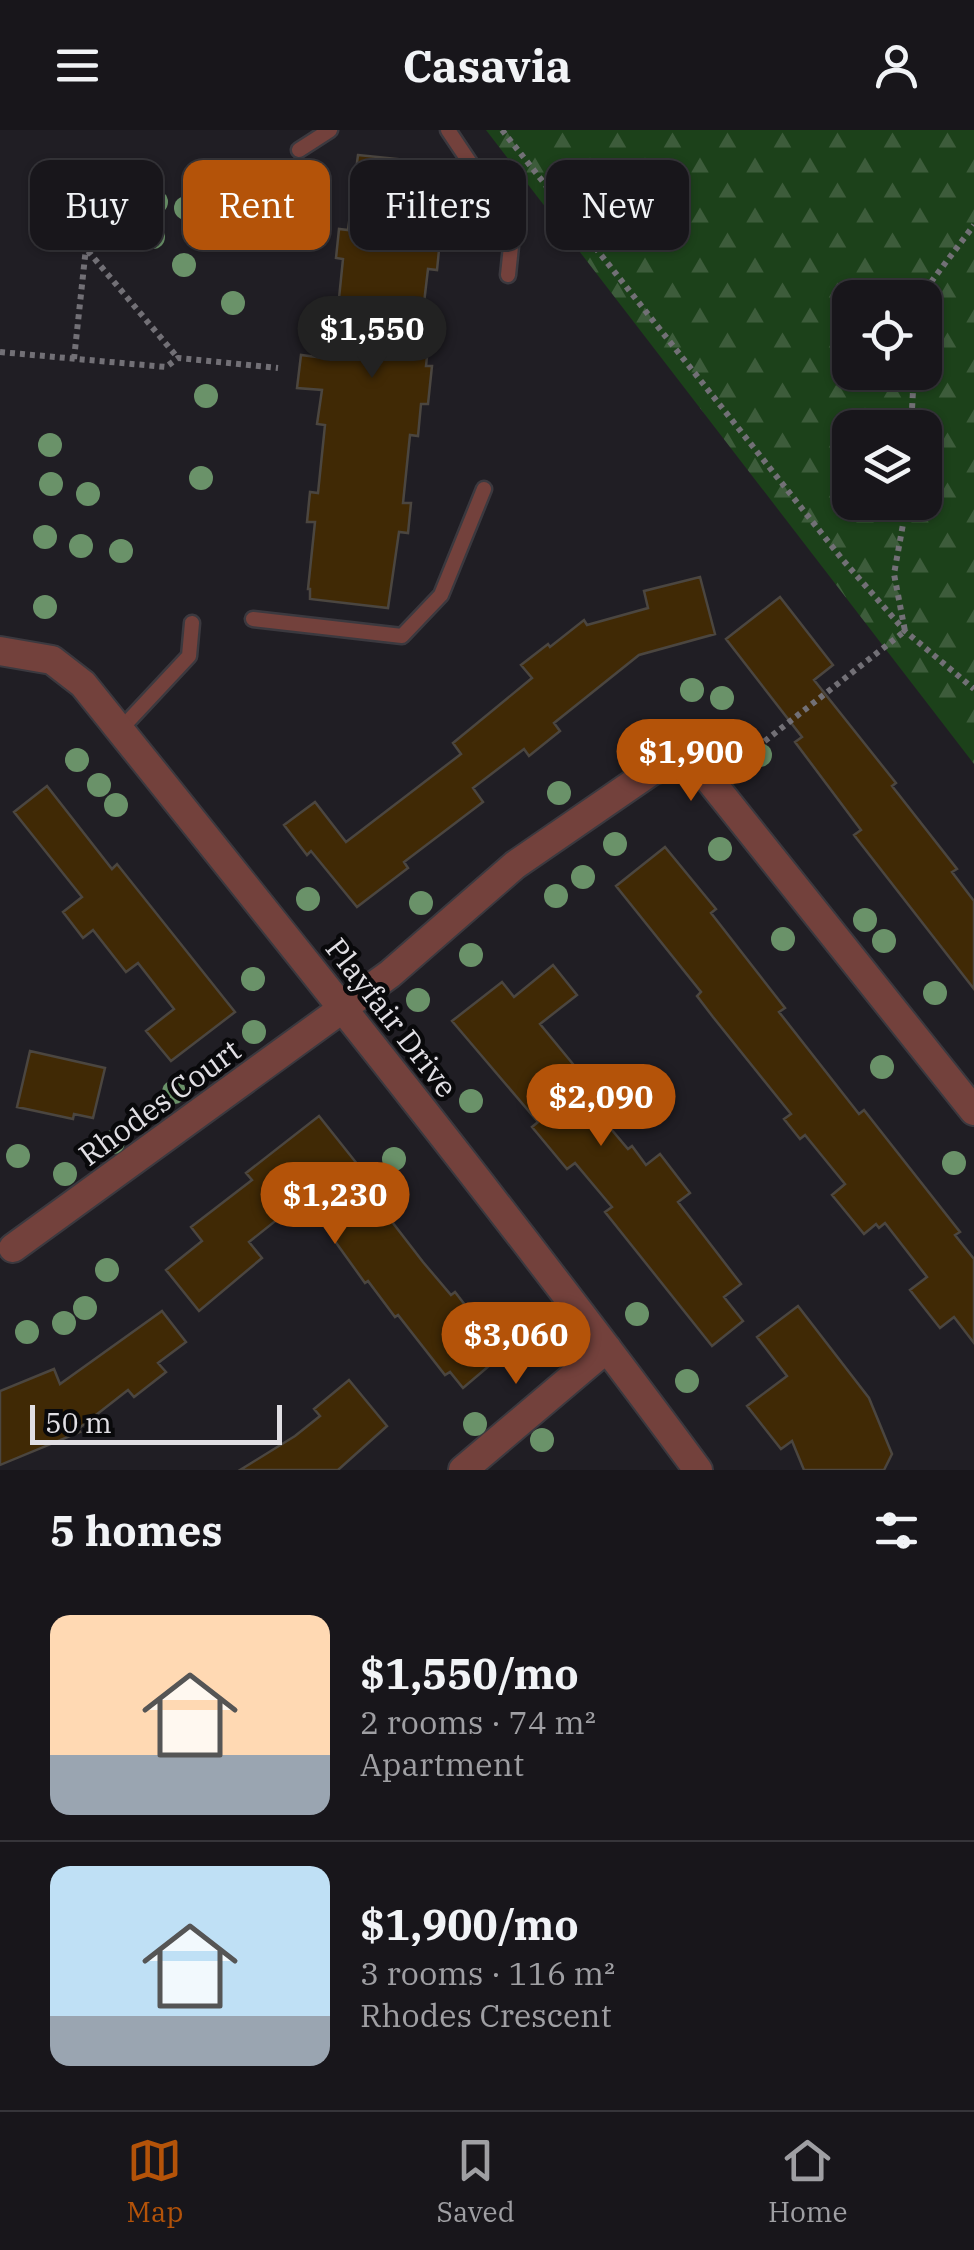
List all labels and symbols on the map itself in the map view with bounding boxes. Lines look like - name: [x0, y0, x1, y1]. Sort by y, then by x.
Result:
- pin: $1,550: [291, 296, 453, 381]
- pin: $1,900: [610, 719, 772, 804]
- street label: Playfair Drive: [318, 929, 467, 1105]
- street label: Rhodes Court: [70, 1030, 248, 1174]
- pin: $2,090: [520, 1064, 682, 1149]
- pin: $1,230: [254, 1162, 416, 1247]
- pin: $3,060: [435, 1302, 597, 1387]
- scale bar: [30, 1400, 282, 1444]

